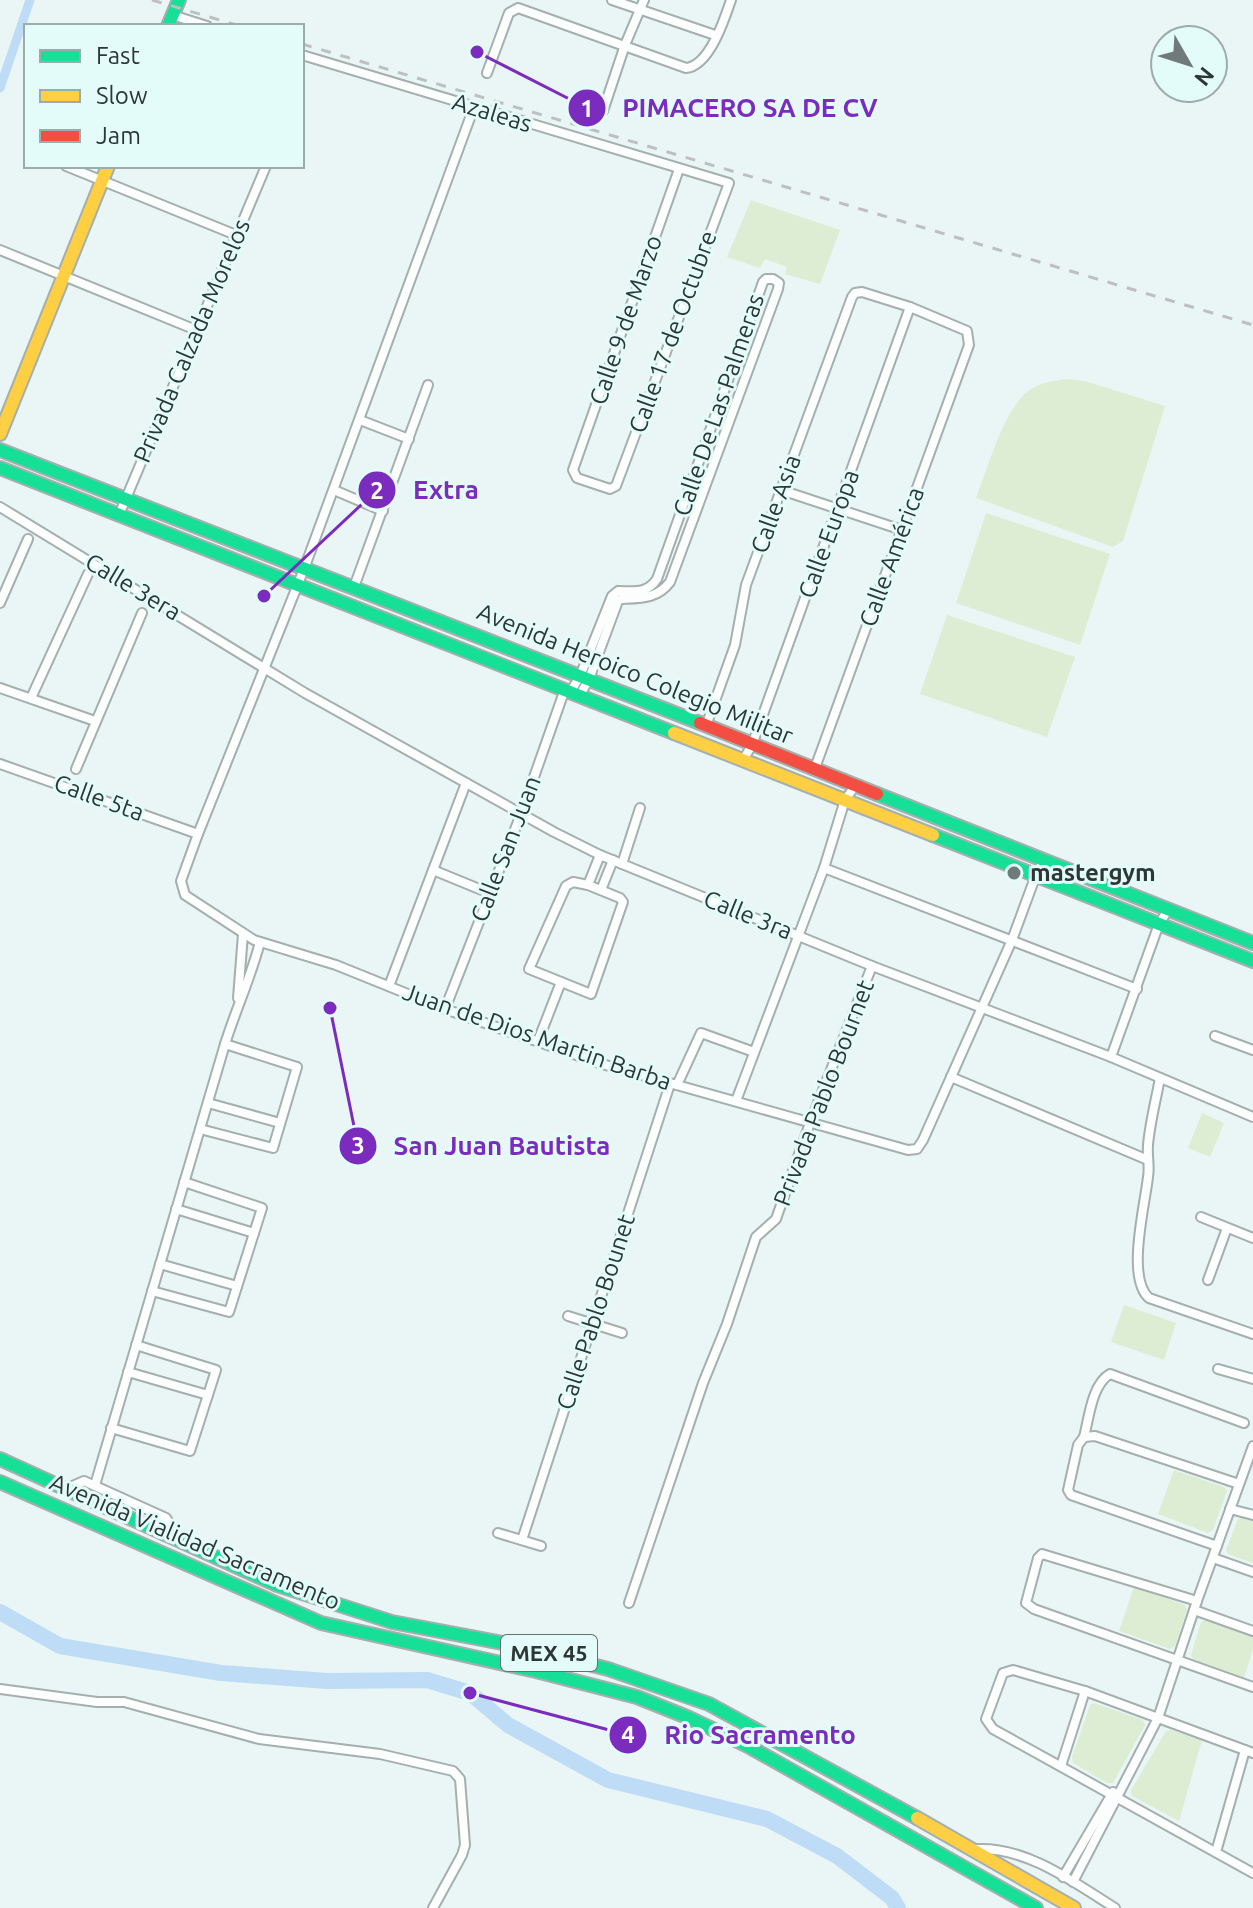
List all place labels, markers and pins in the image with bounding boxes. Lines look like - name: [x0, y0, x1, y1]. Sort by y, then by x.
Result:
- callout: PIMACERO SA DE CV: [567, 83, 894, 133]
- callout: Extra: [357, 465, 494, 515]
- place label: mastergym: [1030, 859, 1156, 886]
- marker: mastergym: [1005, 864, 1023, 882]
- callout: San Juan Bautista: [338, 1121, 627, 1171]
- callout: Rio Sacramento: [608, 1710, 871, 1760]

